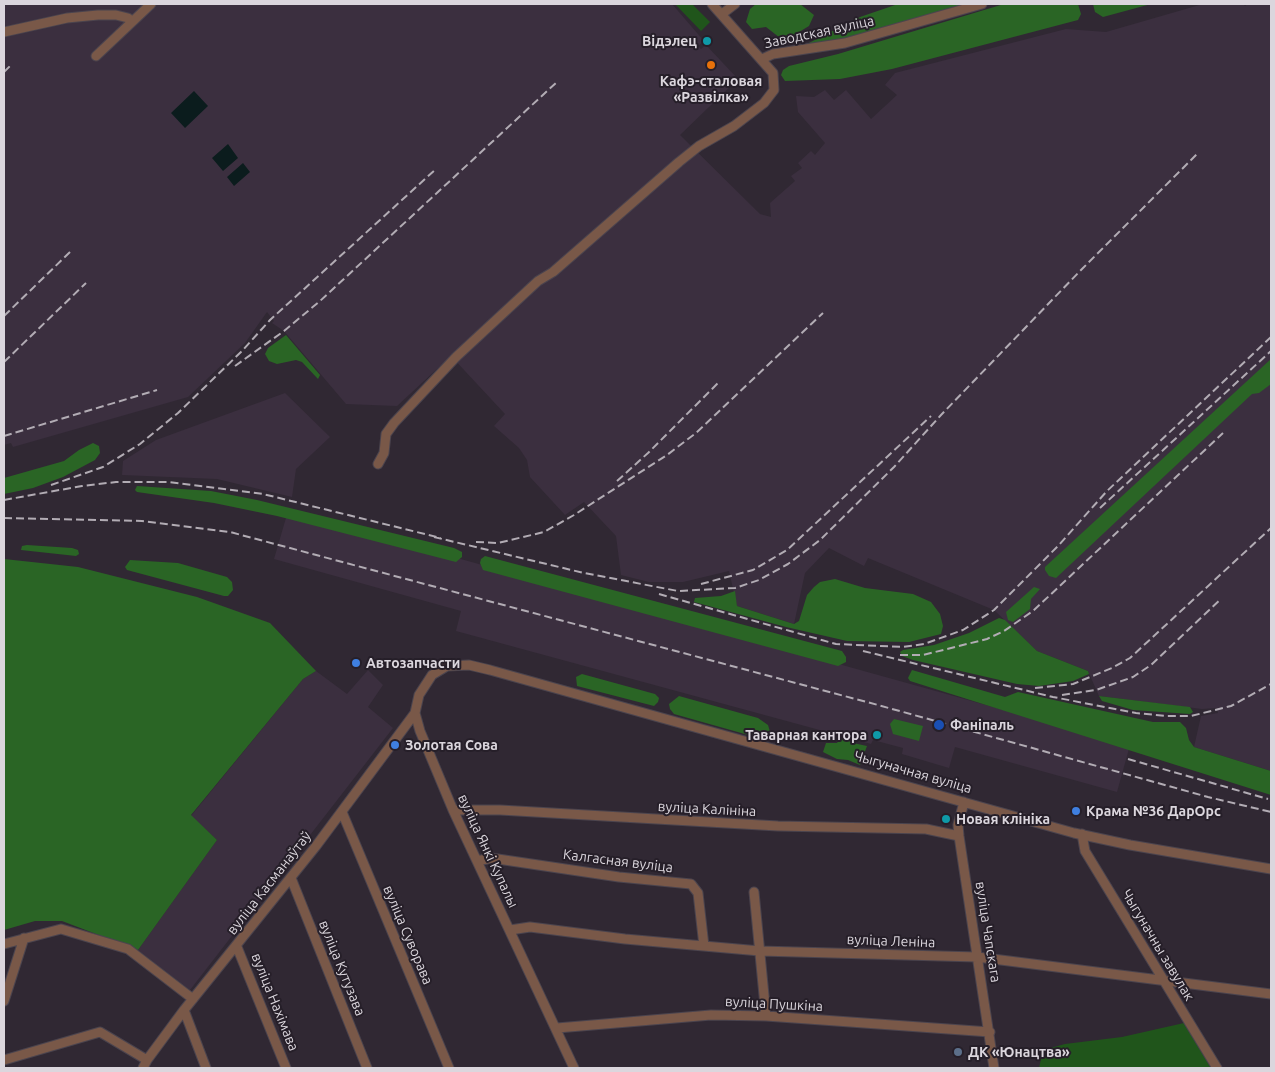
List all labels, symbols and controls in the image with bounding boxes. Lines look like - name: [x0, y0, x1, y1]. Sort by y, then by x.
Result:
- street label: Заводская вуліца: [762, 12, 876, 52]
- place label: Відэлец: [642, 33, 697, 49]
- marker: Відэлец: [701, 35, 713, 47]
- marker: Кафэ-сталовая «Развілка»: [705, 59, 717, 71]
- place label: Кафэ-сталовая «Развілка»: [660, 73, 762, 105]
- place label: Автозапчасти: [366, 655, 460, 671]
- marker: Автозапчасти: [350, 657, 362, 669]
- place label: Фаніпаль: [950, 717, 1014, 733]
- marker: Фаніпаль: [932, 718, 946, 732]
- place label: Таварная кантора: [745, 727, 867, 743]
- marker: Таварная кантора: [871, 729, 883, 741]
- place label: Золотая Сова: [405, 737, 498, 753]
- marker: Золотая Сова: [389, 739, 401, 751]
- street label: Чыгуначная вуліца: [852, 747, 974, 797]
- street label: вуліца Янкі Купалы: [454, 791, 522, 911]
- street label: вуліца Калініна: [657, 798, 757, 820]
- place label: Крама №36 ДарОрс: [1086, 803, 1221, 819]
- marker: Крама №36 ДарОрс: [1070, 805, 1082, 817]
- place label: Новая клініка: [956, 811, 1050, 827]
- marker: Новая клініка: [940, 813, 952, 825]
- street label: вуліца Касманаўтаў: [223, 828, 315, 938]
- street label: Калгасная вуліца: [562, 846, 674, 876]
- street label: вуліца Чапскага: [972, 880, 1004, 984]
- street label: вуліца Суворава: [380, 883, 436, 987]
- street label: Чыгуначны завулак: [1118, 886, 1198, 1004]
- street label: вуліца Кутузава: [315, 918, 369, 1018]
- street label: вуліца Леніна: [846, 931, 936, 951]
- street label: вуліца Нахімава: [248, 951, 302, 1053]
- street label: вуліца Пушкіна: [725, 993, 823, 1015]
- place label: ДК «Юнацтва»: [968, 1044, 1070, 1060]
- marker: ДК «Юнацтва»: [952, 1046, 964, 1058]

